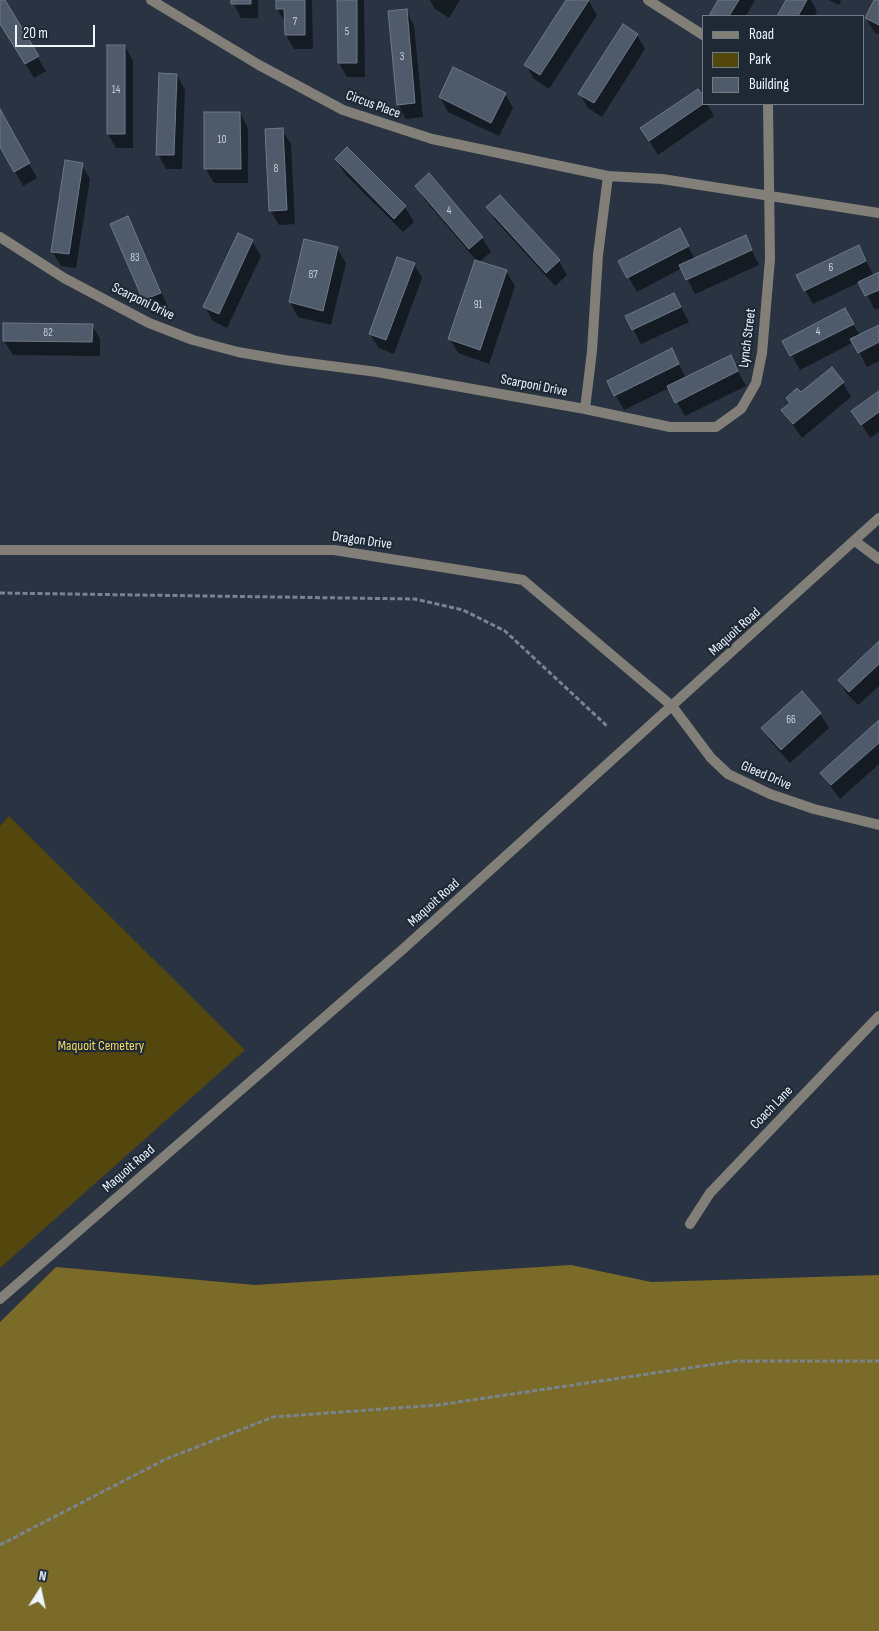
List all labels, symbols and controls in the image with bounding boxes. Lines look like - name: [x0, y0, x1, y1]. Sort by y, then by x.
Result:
- scale bar: [18, 15, 98, 47]
- house number: 7: [293, 15, 297, 29]
- legend: [702, 15, 864, 105]
- text: 20 m: [23, 24, 48, 43]
- house number: 5: [345, 25, 349, 39]
- text: Road: [749, 25, 774, 44]
- house number: 3: [400, 50, 404, 64]
- text: Park: [749, 50, 771, 69]
- text: Building: [749, 75, 789, 94]
- house number: 14: [112, 83, 120, 97]
- street label: Circus Place: [343, 87, 403, 123]
- house number: 10: [218, 133, 226, 147]
- house number: 8: [274, 162, 278, 176]
- house number: 4: [447, 204, 451, 218]
- house number: 83: [130, 251, 140, 265]
- house number: 6: [829, 261, 833, 275]
- house number: 87: [308, 268, 318, 282]
- street label: Scarponi Drive: [109, 280, 177, 324]
- house number: 91: [474, 298, 482, 312]
- street label: Lynch Street: [736, 307, 760, 369]
- house number: 4: [816, 325, 820, 339]
- house number: 82: [43, 326, 53, 340]
- street label: Scarponi Drive: [499, 371, 569, 401]
- street label: Dragon Drive: [331, 529, 393, 553]
- street label: Maquoit Road: [706, 604, 764, 660]
- house number: 66: [786, 713, 796, 727]
- street label: Gleed Drive: [738, 758, 794, 794]
- street label: Maquoit Road: [405, 875, 463, 931]
- park label: Maquoit Cemetery: [58, 1038, 144, 1054]
- street label: Coach Lane: [747, 1083, 797, 1133]
- street label: Maquoit Road: [99, 1142, 159, 1196]
- north arrow: [15, 1566, 65, 1616]
- text: N: [38, 1567, 48, 1585]

